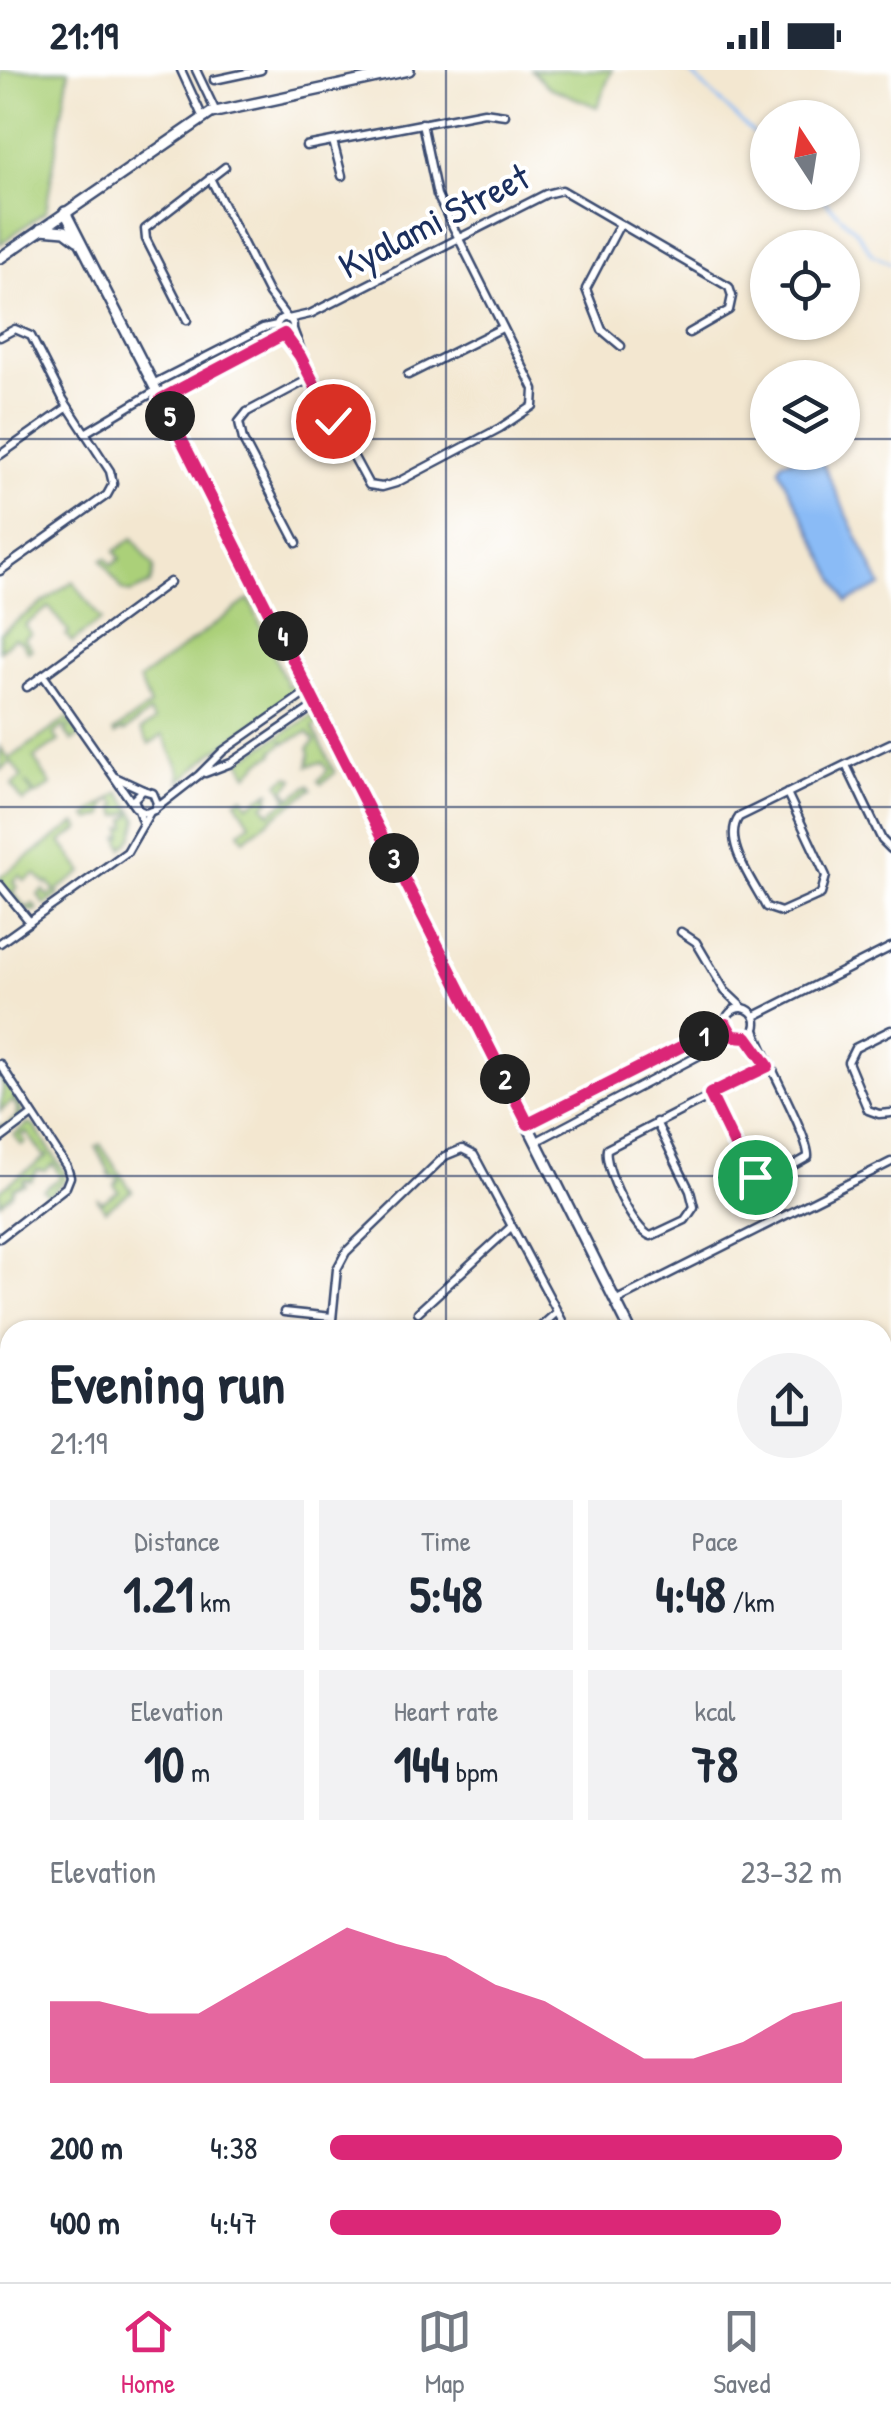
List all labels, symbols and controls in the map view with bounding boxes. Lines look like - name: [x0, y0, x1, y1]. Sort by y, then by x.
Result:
- text: 21:19: [50, 9, 118, 61]
- north arrow: [750, 100, 860, 210]
- map controls: [750, 100, 860, 470]
- street label: Kyalami Street: [329, 149, 539, 290]
- button: locate: [750, 230, 860, 340]
- button: layers: [750, 360, 860, 470]
- pin: [291, 379, 376, 464]
- pin: 5: [145, 391, 195, 441]
- icon: check: [306, 394, 361, 449]
- text: 5: [164, 397, 176, 435]
- pin: 4: [258, 611, 308, 661]
- text: 4: [278, 617, 288, 655]
- pin: 3: [369, 833, 419, 883]
- text: 3: [388, 839, 400, 877]
- pin: 1: [679, 1011, 729, 1061]
- text: 1: [699, 1017, 709, 1055]
- pin: 2: [480, 1054, 530, 1104]
- text: 2: [498, 1060, 512, 1098]
- pin: [713, 1135, 798, 1220]
- icon: arrive: [728, 1150, 783, 1205]
- text: Evening run: [50, 1346, 285, 1420]
- button: share: [737, 1353, 842, 1458]
- text: 21:19: [50, 1421, 107, 1464]
- text: Distance: [134, 1522, 220, 1560]
- text: Time: [421, 1522, 471, 1560]
- text: Pace: [692, 1522, 738, 1560]
- text: 1.21: [123, 1560, 194, 1628]
- text: 5:48: [409, 1560, 483, 1628]
- text: 4:48: [655, 1560, 726, 1628]
- text: km: [194, 1583, 231, 1621]
- text: /km: [726, 1583, 775, 1621]
- text: Elevation: [131, 1692, 224, 1730]
- text: Heart rate: [394, 1692, 498, 1730]
- text: kcal: [695, 1692, 735, 1730]
- text: 10: [144, 1730, 185, 1798]
- text: 144: [394, 1730, 449, 1798]
- text: 78: [692, 1730, 738, 1798]
- text: m: [185, 1753, 210, 1791]
- text: bpm: [449, 1753, 498, 1791]
- text: Elevation: [50, 1850, 156, 1893]
- text: 23–32 m: [741, 1850, 842, 1893]
- text: 200 m: [50, 2126, 123, 2169]
- text: 4:38: [210, 2126, 258, 2169]
- text: 400 m: [50, 2201, 120, 2244]
- text: 4:47: [210, 2201, 257, 2244]
- tab: Home: [121, 2304, 176, 2402]
- tab: Map: [417, 2304, 472, 2402]
- tab: Saved: [713, 2304, 770, 2402]

